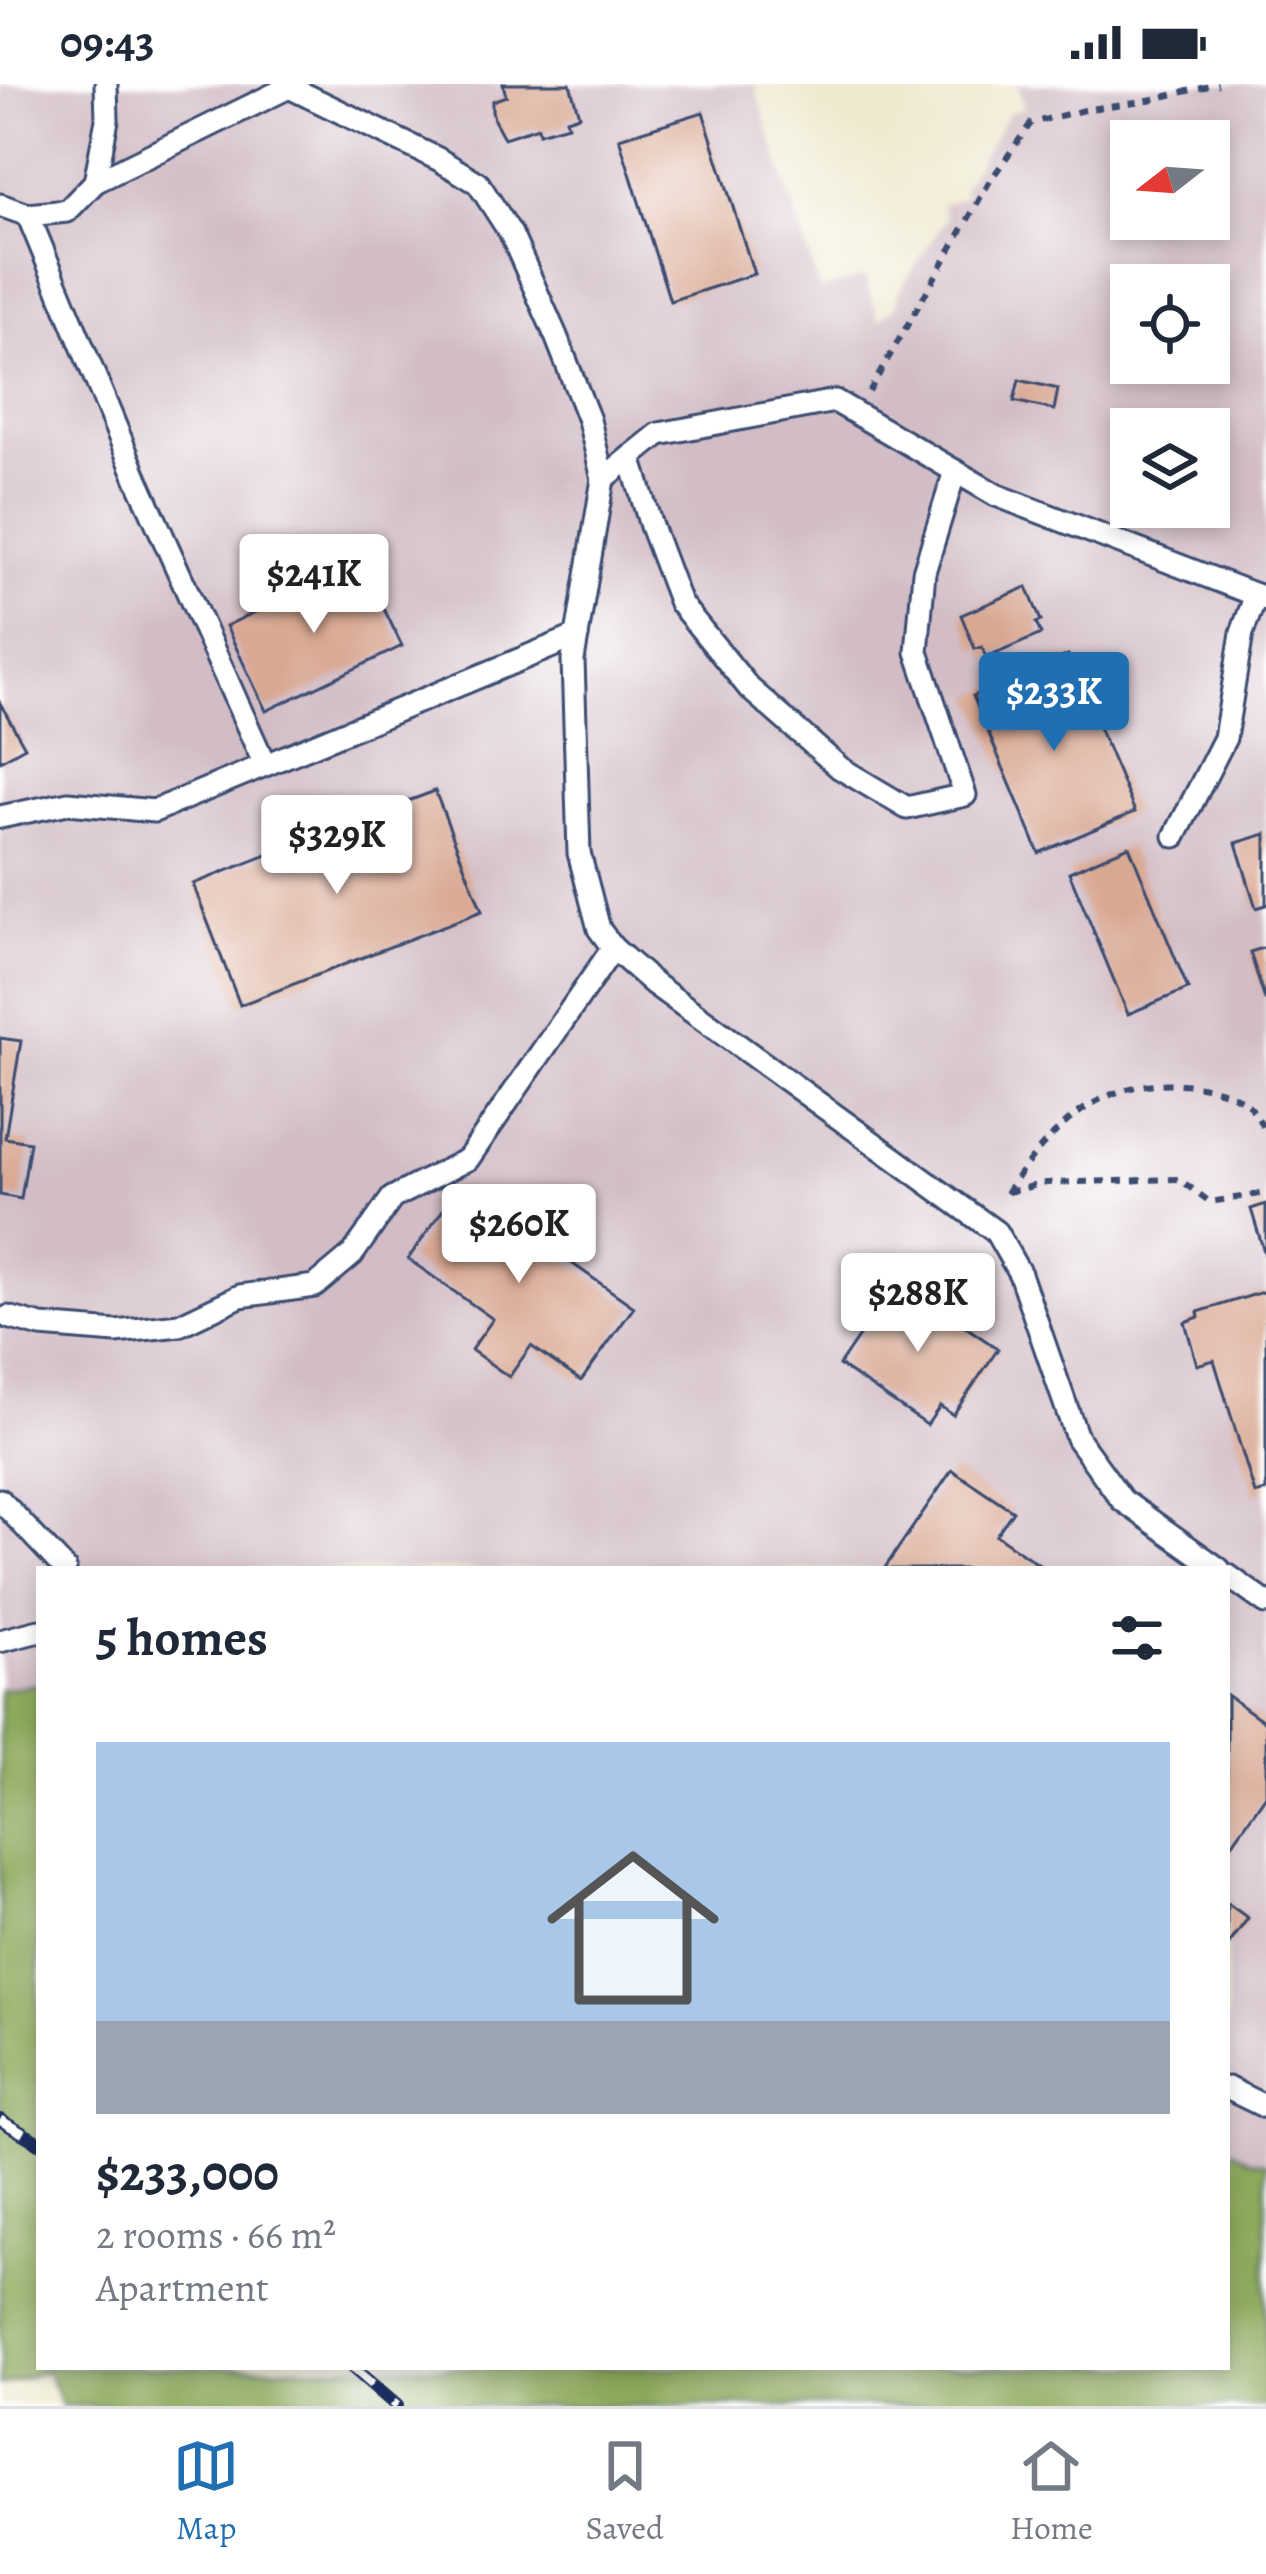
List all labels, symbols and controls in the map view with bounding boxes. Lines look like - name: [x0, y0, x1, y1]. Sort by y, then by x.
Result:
- text: 09:43: [60, 11, 155, 73]
- north arrow: [1110, 120, 1230, 240]
- map controls: [1110, 120, 1230, 528]
- button: locate: [1110, 264, 1230, 384]
- button: layers: [1110, 408, 1230, 528]
- pin: $241K: [230, 534, 398, 636]
- text: $241K: [267, 546, 361, 599]
- pin: $233K: [970, 652, 1138, 754]
- text: $233K: [1006, 664, 1102, 717]
- pin: $329K: [253, 795, 421, 897]
- text: $329K: [288, 807, 386, 860]
- pin: $260K: [435, 1184, 603, 1286]
- text: $260K: [469, 1196, 569, 1249]
- pin: $288K: [834, 1253, 1002, 1355]
- text: $288K: [868, 1265, 968, 1318]
- text: 5 homes: [96, 1603, 268, 1673]
- icon: filters: [1104, 1605, 1170, 1671]
- icon: home: [525, 1820, 741, 2036]
- text: $233,000: [96, 2138, 279, 2208]
- text: 2 rooms · 66 m²: [96, 2208, 336, 2261]
- text: Apartment: [96, 2261, 269, 2314]
- tab: Map: [173, 2433, 239, 2550]
- tab: Saved: [585, 2433, 664, 2550]
- tab: Home: [1010, 2433, 1093, 2550]

